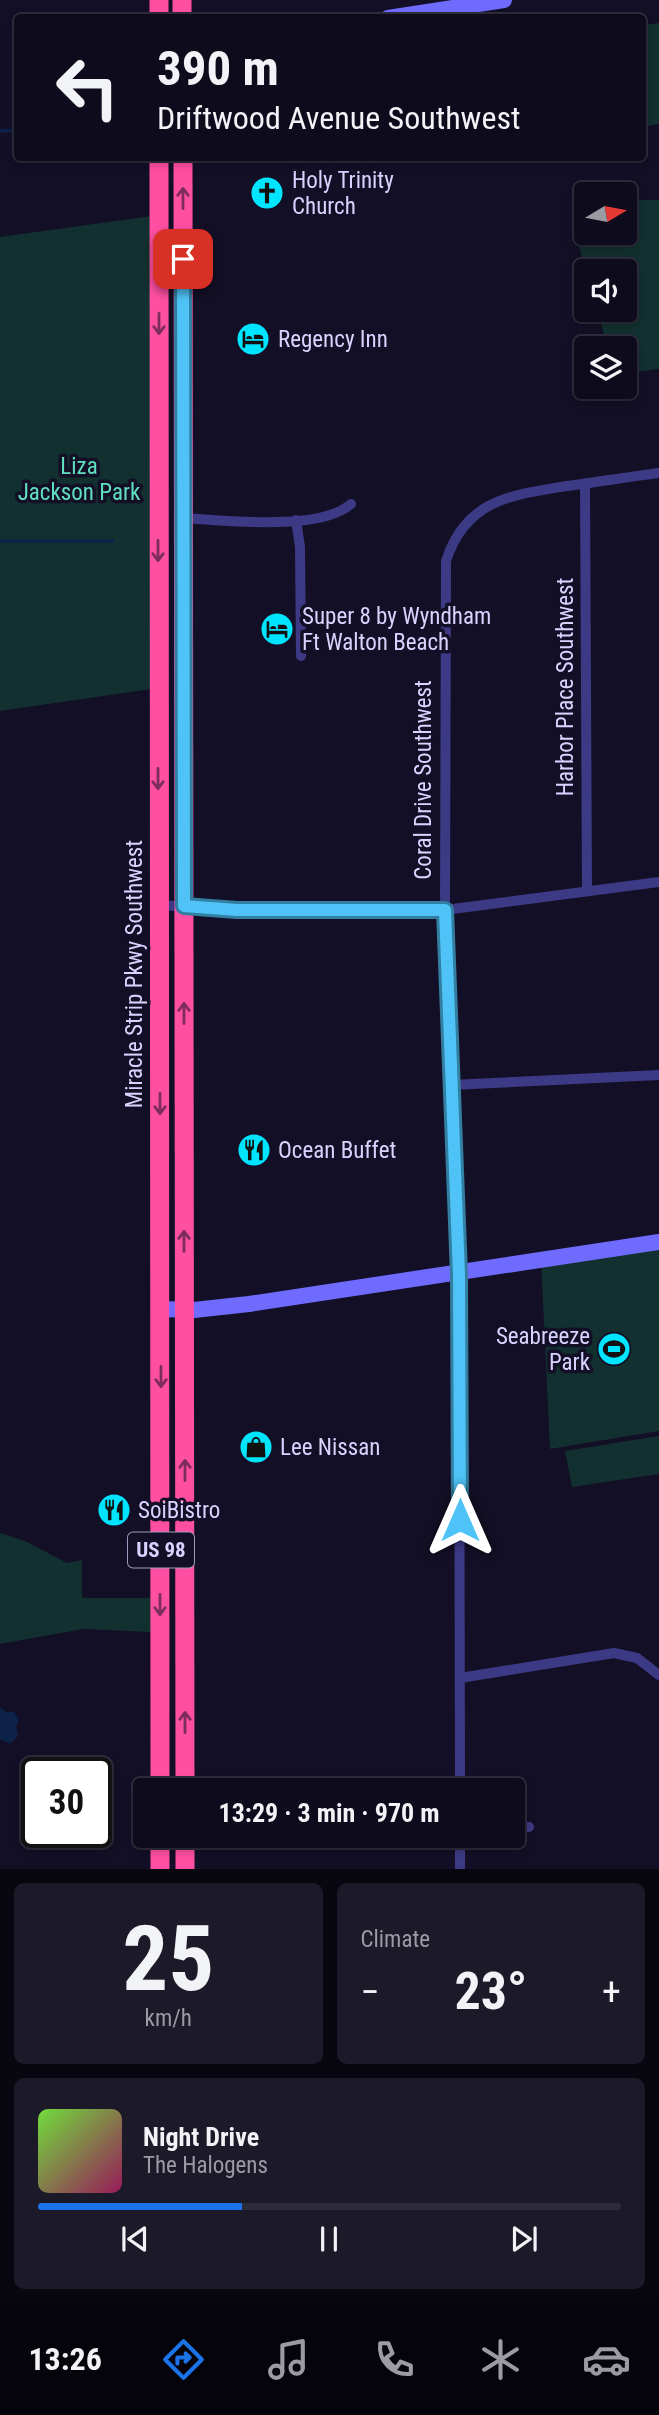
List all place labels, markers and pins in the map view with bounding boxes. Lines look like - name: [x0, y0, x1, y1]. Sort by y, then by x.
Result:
- place label: Holy Trinity Church: [292, 167, 394, 220]
- church icon: Holy Trinity Church: [248, 174, 286, 212]
- pin: [153, 229, 213, 289]
- hotel icon: Regency Inn: [234, 320, 272, 358]
- place label: Regency Inn: [278, 326, 388, 353]
- place label: Super 8 by Wyndham Ft Walton Beach: [302, 603, 491, 656]
- hotel icon: Super 8 by Wyndham Ft Walton Beach: [258, 610, 296, 648]
- restaurant icon: Ocean Buffet: [235, 1131, 273, 1169]
- place label: Ocean Buffet: [278, 1137, 396, 1164]
- place label: Seabreeze Park: [496, 1323, 591, 1376]
- sports icon: Seabreeze Park: [595, 1330, 633, 1368]
- shop icon: Lee Nissan: [237, 1428, 275, 1466]
- place label: Lee Nissan: [280, 1434, 380, 1461]
- restaurant icon: SoiBistro: [95, 1491, 133, 1529]
- place label: SoiBistro: [138, 1497, 220, 1524]

